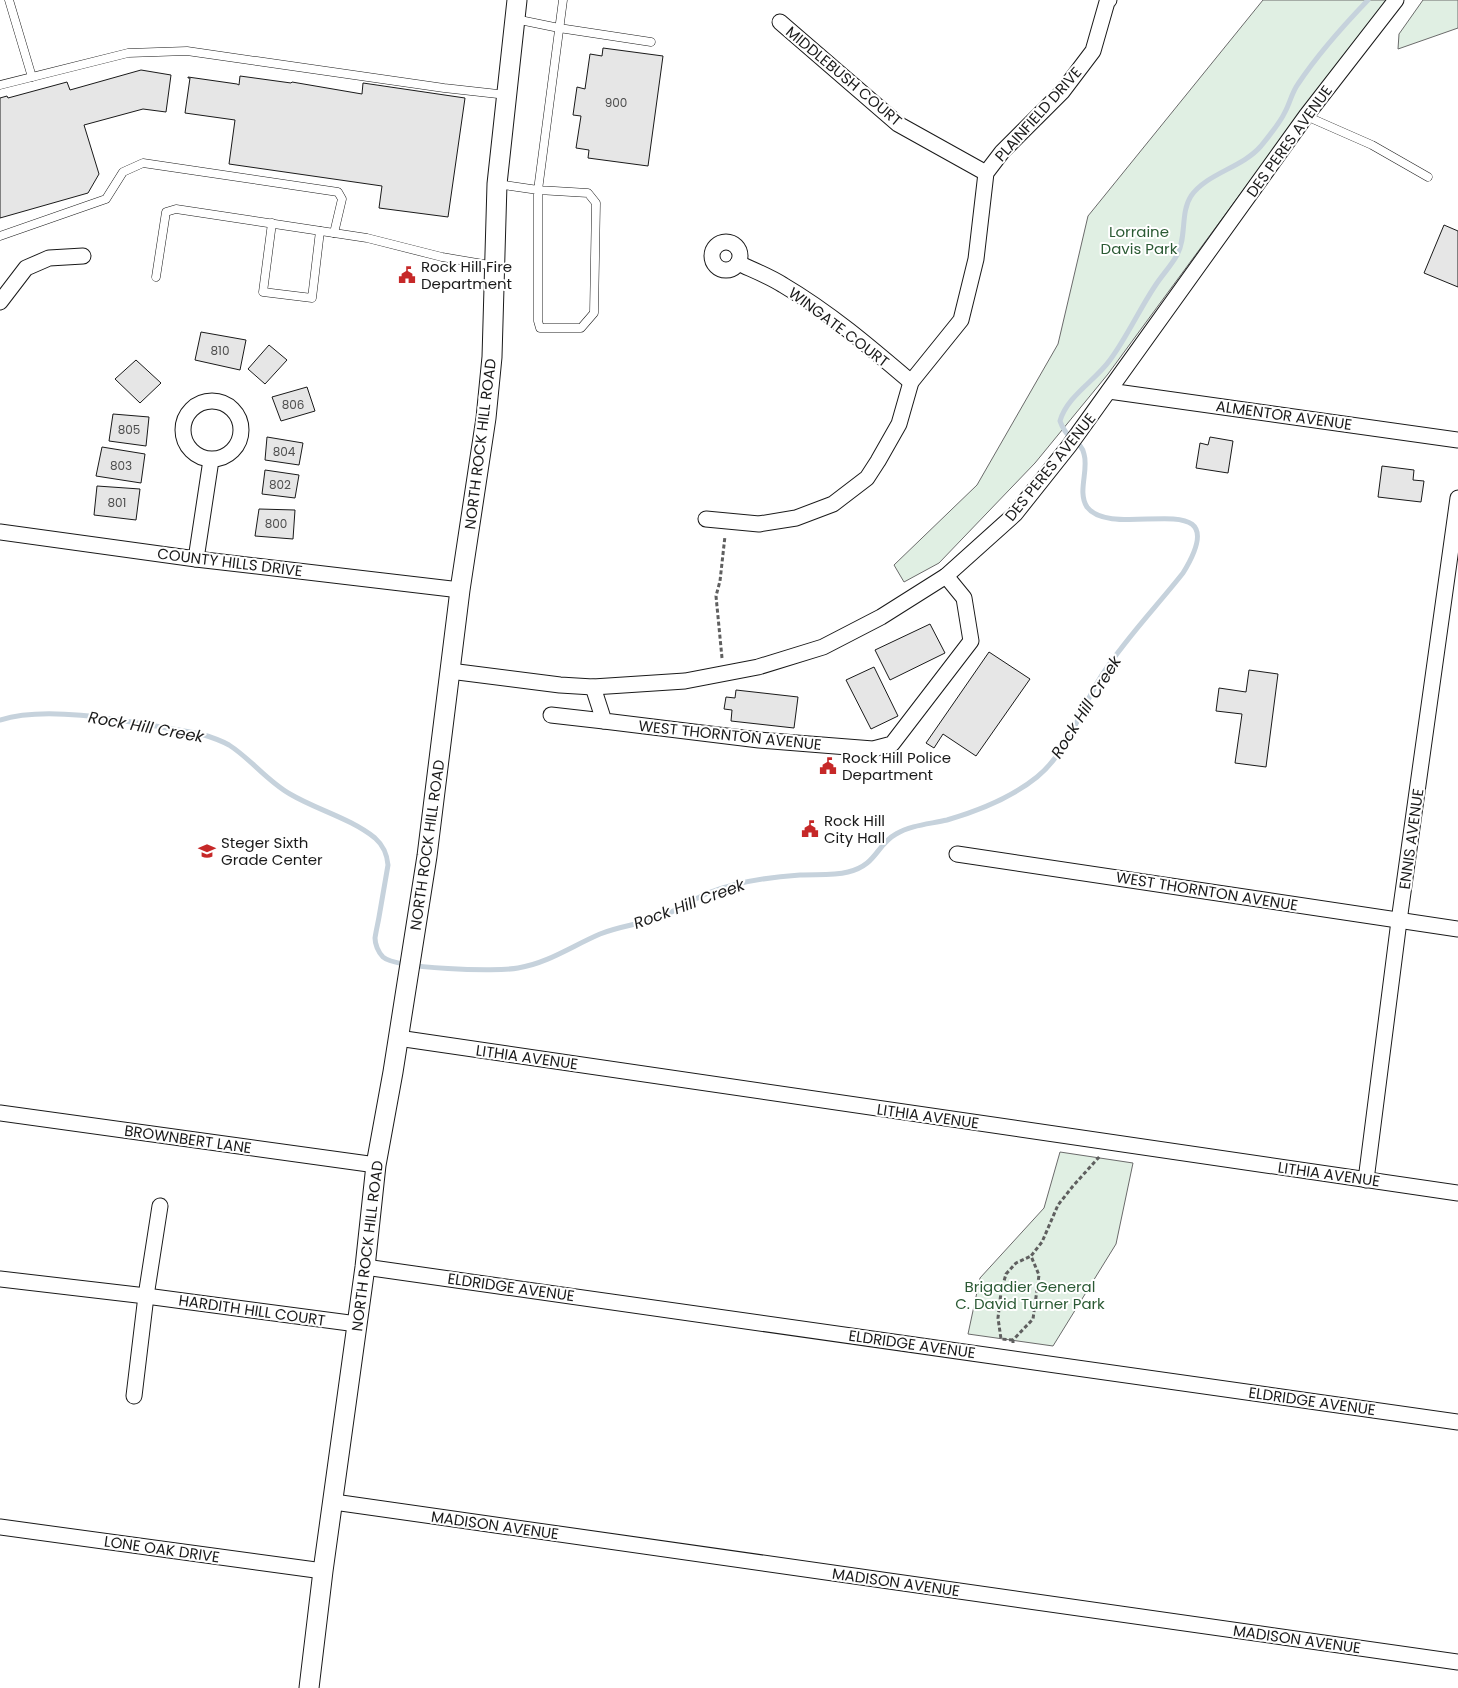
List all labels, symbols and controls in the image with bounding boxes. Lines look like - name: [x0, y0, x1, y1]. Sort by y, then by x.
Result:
- street label: MIDDLEBUSH COURT: [782, 21, 906, 131]
- street label: PLAINFIELD DRIVE: [990, 62, 1086, 166]
- street label: DES PERES AVENUE: [1241, 81, 1337, 201]
- house number: 900: [605, 94, 627, 111]
- park label: Lorraine Davis Park: [1101, 221, 1178, 259]
- place label: Rock Hill Fire Department: [421, 256, 512, 294]
- public building icon: Rock Hill Fire Department: [397, 265, 417, 285]
- street label: WINGATE COURT: [784, 282, 894, 372]
- house number: 810: [211, 342, 229, 359]
- street label: NORTH ROCK HILL ROAD: [459, 357, 501, 531]
- street label: ALMENTOR AVENUE: [1215, 395, 1353, 435]
- house number: 806: [282, 396, 304, 413]
- street label: DES PERES AVENUE: [1000, 409, 1100, 525]
- house number: 805: [118, 421, 140, 438]
- house number: 804: [273, 443, 296, 460]
- house number: 803: [110, 457, 132, 474]
- house number: 802: [269, 476, 291, 493]
- house number: 801: [108, 494, 126, 511]
- house number: 800: [265, 515, 287, 532]
- street label: COUNTY HILLS DRIVE: [156, 543, 304, 581]
- water label: Rock Hill Creek: [1045, 651, 1127, 763]
- water label: Rock Hill Creek: [87, 706, 206, 749]
- street label: WEST THORNTON AVENUE: [637, 715, 823, 755]
- place label: Rock Hill Police Department: [842, 747, 951, 785]
- public building icon: Rock Hill Police Department: [818, 756, 838, 776]
- street label: NORTH ROCK HILL ROAD: [405, 758, 449, 932]
- street label: ENNIS AVENUE: [1394, 787, 1428, 891]
- place label: Rock Hill City Hall: [824, 810, 885, 848]
- public building icon: Rock Hill City Hall: [800, 819, 820, 839]
- place label: Steger Sixth Grade Center: [221, 832, 323, 870]
- school or university icon: Steger Sixth Grade Center: [197, 841, 217, 861]
- street label: WEST THORNTON AVENUE: [1114, 866, 1300, 916]
- water label: Rock Hill Creek: [630, 873, 748, 935]
- street label: LITHIA AVENUE: [475, 1039, 579, 1075]
- street label: LITHIA AVENUE: [876, 1098, 980, 1134]
- street label: BROWNBERT LANE: [123, 1120, 253, 1158]
- street label: LITHIA AVENUE: [1277, 1156, 1381, 1192]
- street label: NORTH ROCK HILL ROAD: [346, 1159, 388, 1333]
- street label: ELDRIDGE AVENUE: [446, 1268, 576, 1306]
- park label: Brigadier General C. David Turner Park: [955, 1276, 1105, 1314]
- street label: HARDITH HILL COURT: [177, 1289, 327, 1331]
- street label: ELDRIDGE AVENUE: [847, 1325, 977, 1363]
- street label: ELDRIDGE AVENUE: [1247, 1382, 1377, 1420]
- street label: MADISON AVENUE: [430, 1506, 560, 1544]
- street label: LONE OAK DRIVE: [103, 1530, 221, 1568]
- street label: MADISON AVENUE: [831, 1563, 961, 1601]
- street label: MADISON AVENUE: [1232, 1620, 1362, 1658]

